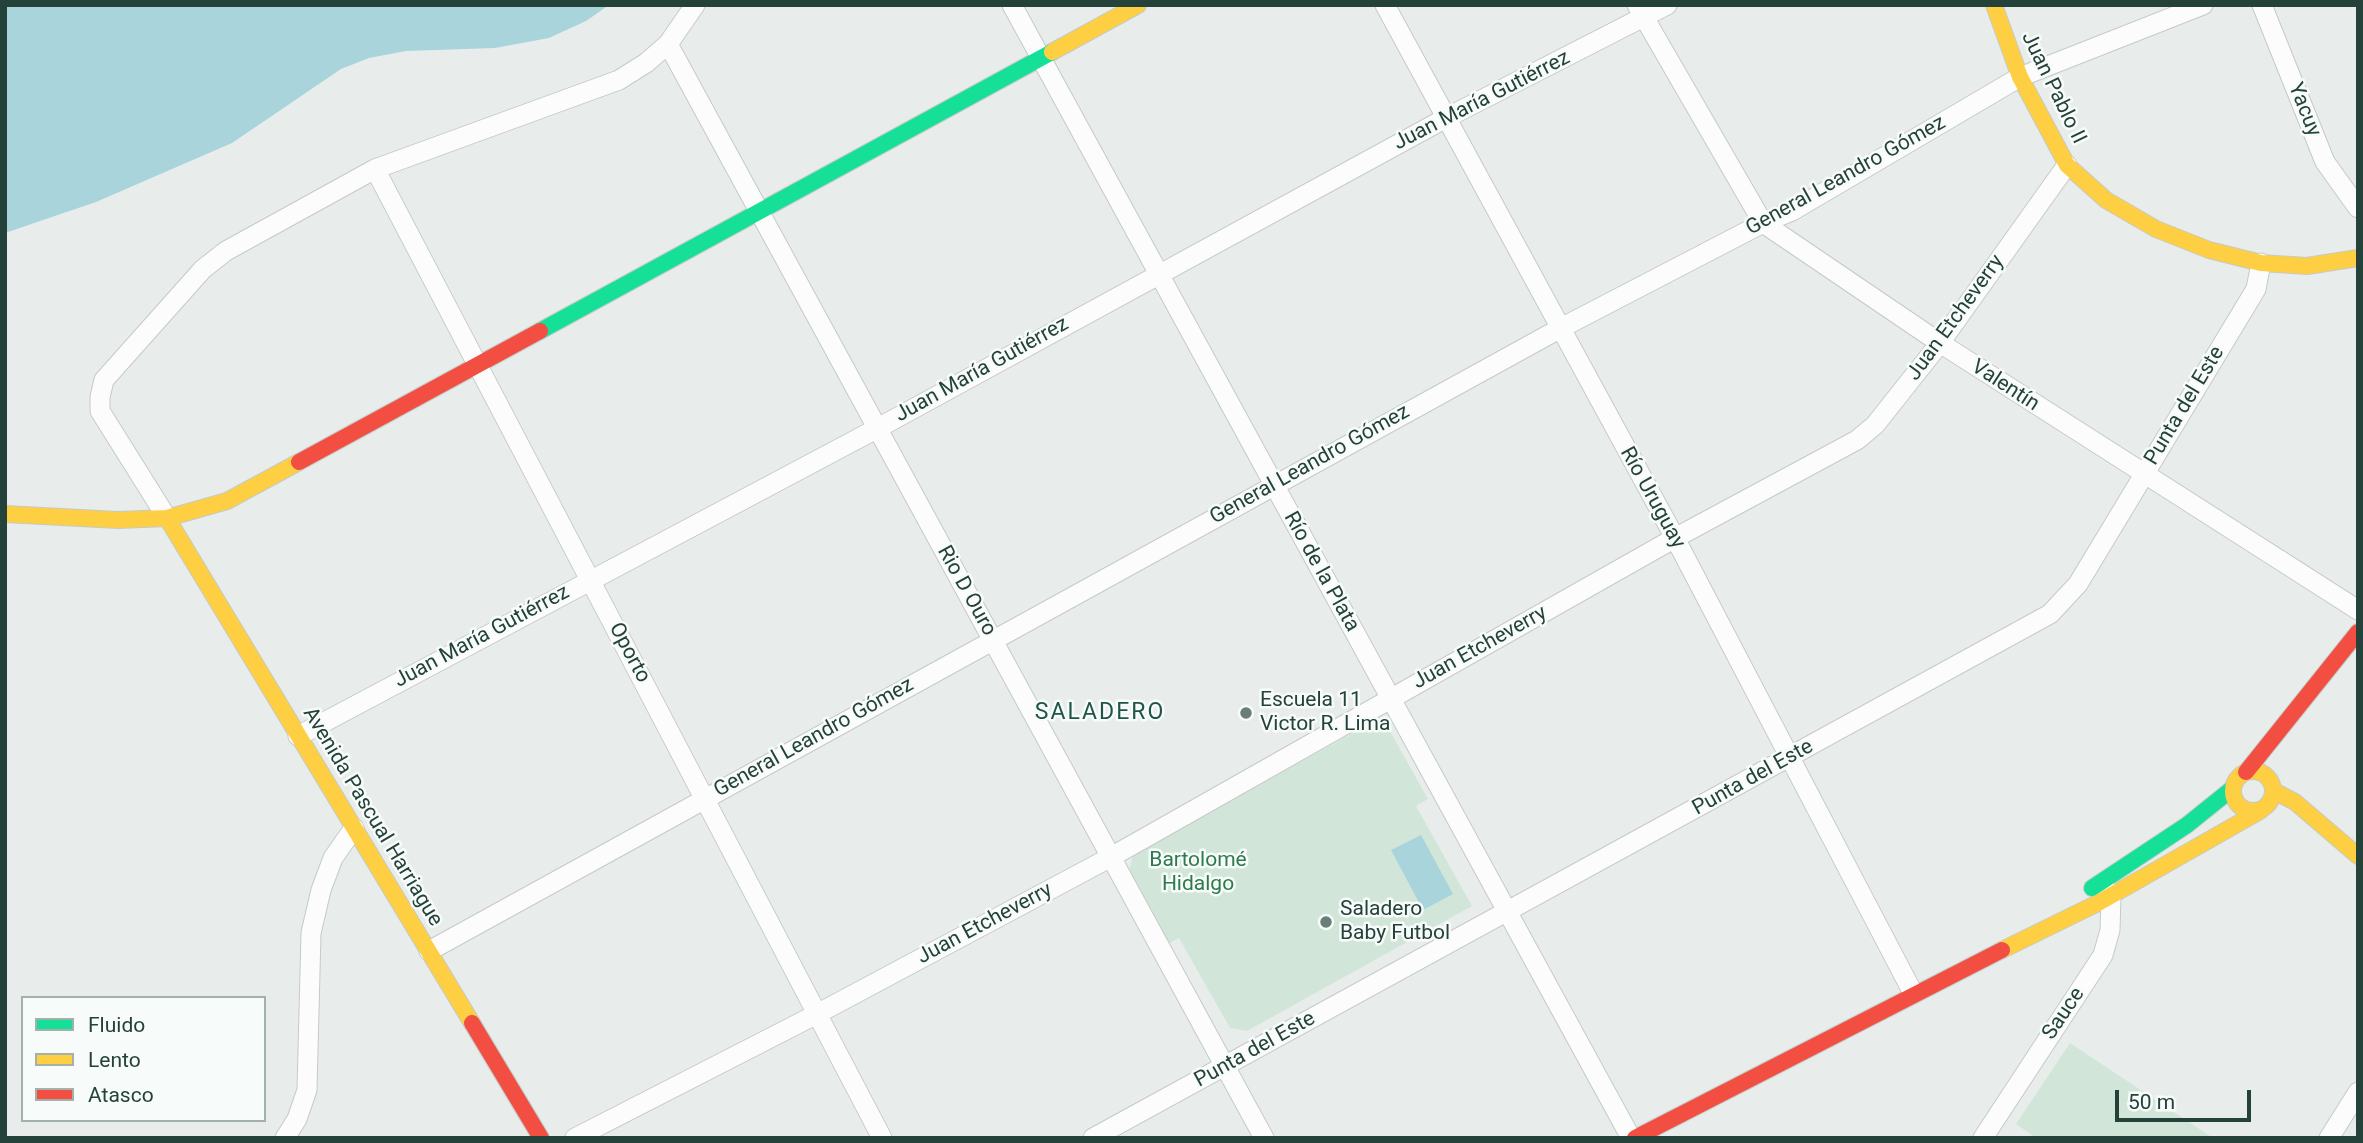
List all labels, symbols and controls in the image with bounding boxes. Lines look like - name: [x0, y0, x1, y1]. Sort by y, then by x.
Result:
- street label: Juan Pablo II: [2015, 28, 2091, 148]
- street label: Juan María Gutiérrez: [1390, 46, 1574, 156]
- street label: Yacuy: [2282, 79, 2326, 141]
- street label: General Leandro Gómez: [1742, 111, 1950, 241]
- street label: Juan Etcheverry: [1902, 250, 2010, 386]
- street label: Juan María Gutiérrez: [891, 312, 1073, 428]
- street label: Punta del Este: [2140, 342, 2230, 470]
- street label: Valentín: [1966, 355, 2044, 417]
- street label: General Leandro Gómez: [1206, 400, 1414, 530]
- street label: Río Uruguay: [1614, 443, 1690, 553]
- street label: Río de la Plata: [1278, 508, 1364, 636]
- street label: Rio D Ouro: [931, 542, 1001, 640]
- street label: Juan María Gutiérrez: [390, 580, 574, 694]
- street label: Juan Etcheverry: [1409, 601, 1551, 695]
- street label: Oporto: [603, 619, 655, 687]
- street label: General Leandro Gómez: [710, 673, 918, 803]
- place label: Escuela 11 Victor R. Lima: [1260, 688, 1390, 738]
- district label: SALADERO: [1036, 699, 1164, 727]
- street label: Avenida Pascual Harriague: [297, 703, 447, 931]
- marker: Escuela 11 Victor R. Lima: [1238, 705, 1254, 721]
- street label: Punta del Este: [1688, 734, 1818, 822]
- park label: Bartolomé Hidalgo: [1149, 848, 1247, 898]
- street label: Juan Etcheverry: [913, 878, 1057, 970]
- place label: Saladero Baby Futbol: [1340, 897, 1450, 947]
- marker: Saladero Baby Futbol: [1318, 914, 1334, 930]
- street label: Sauce: [2037, 983, 2091, 1045]
- legend: [21, 996, 266, 1122]
- street label: Punta del Este: [1190, 1006, 1320, 1094]
- text: Fluido: [88, 1013, 145, 1037]
- text: Lento: [88, 1048, 141, 1072]
- scale bar: [2118, 1076, 2254, 1120]
- text: Atasco: [88, 1083, 154, 1107]
- text: 50 m: [2128, 1090, 2175, 1114]

